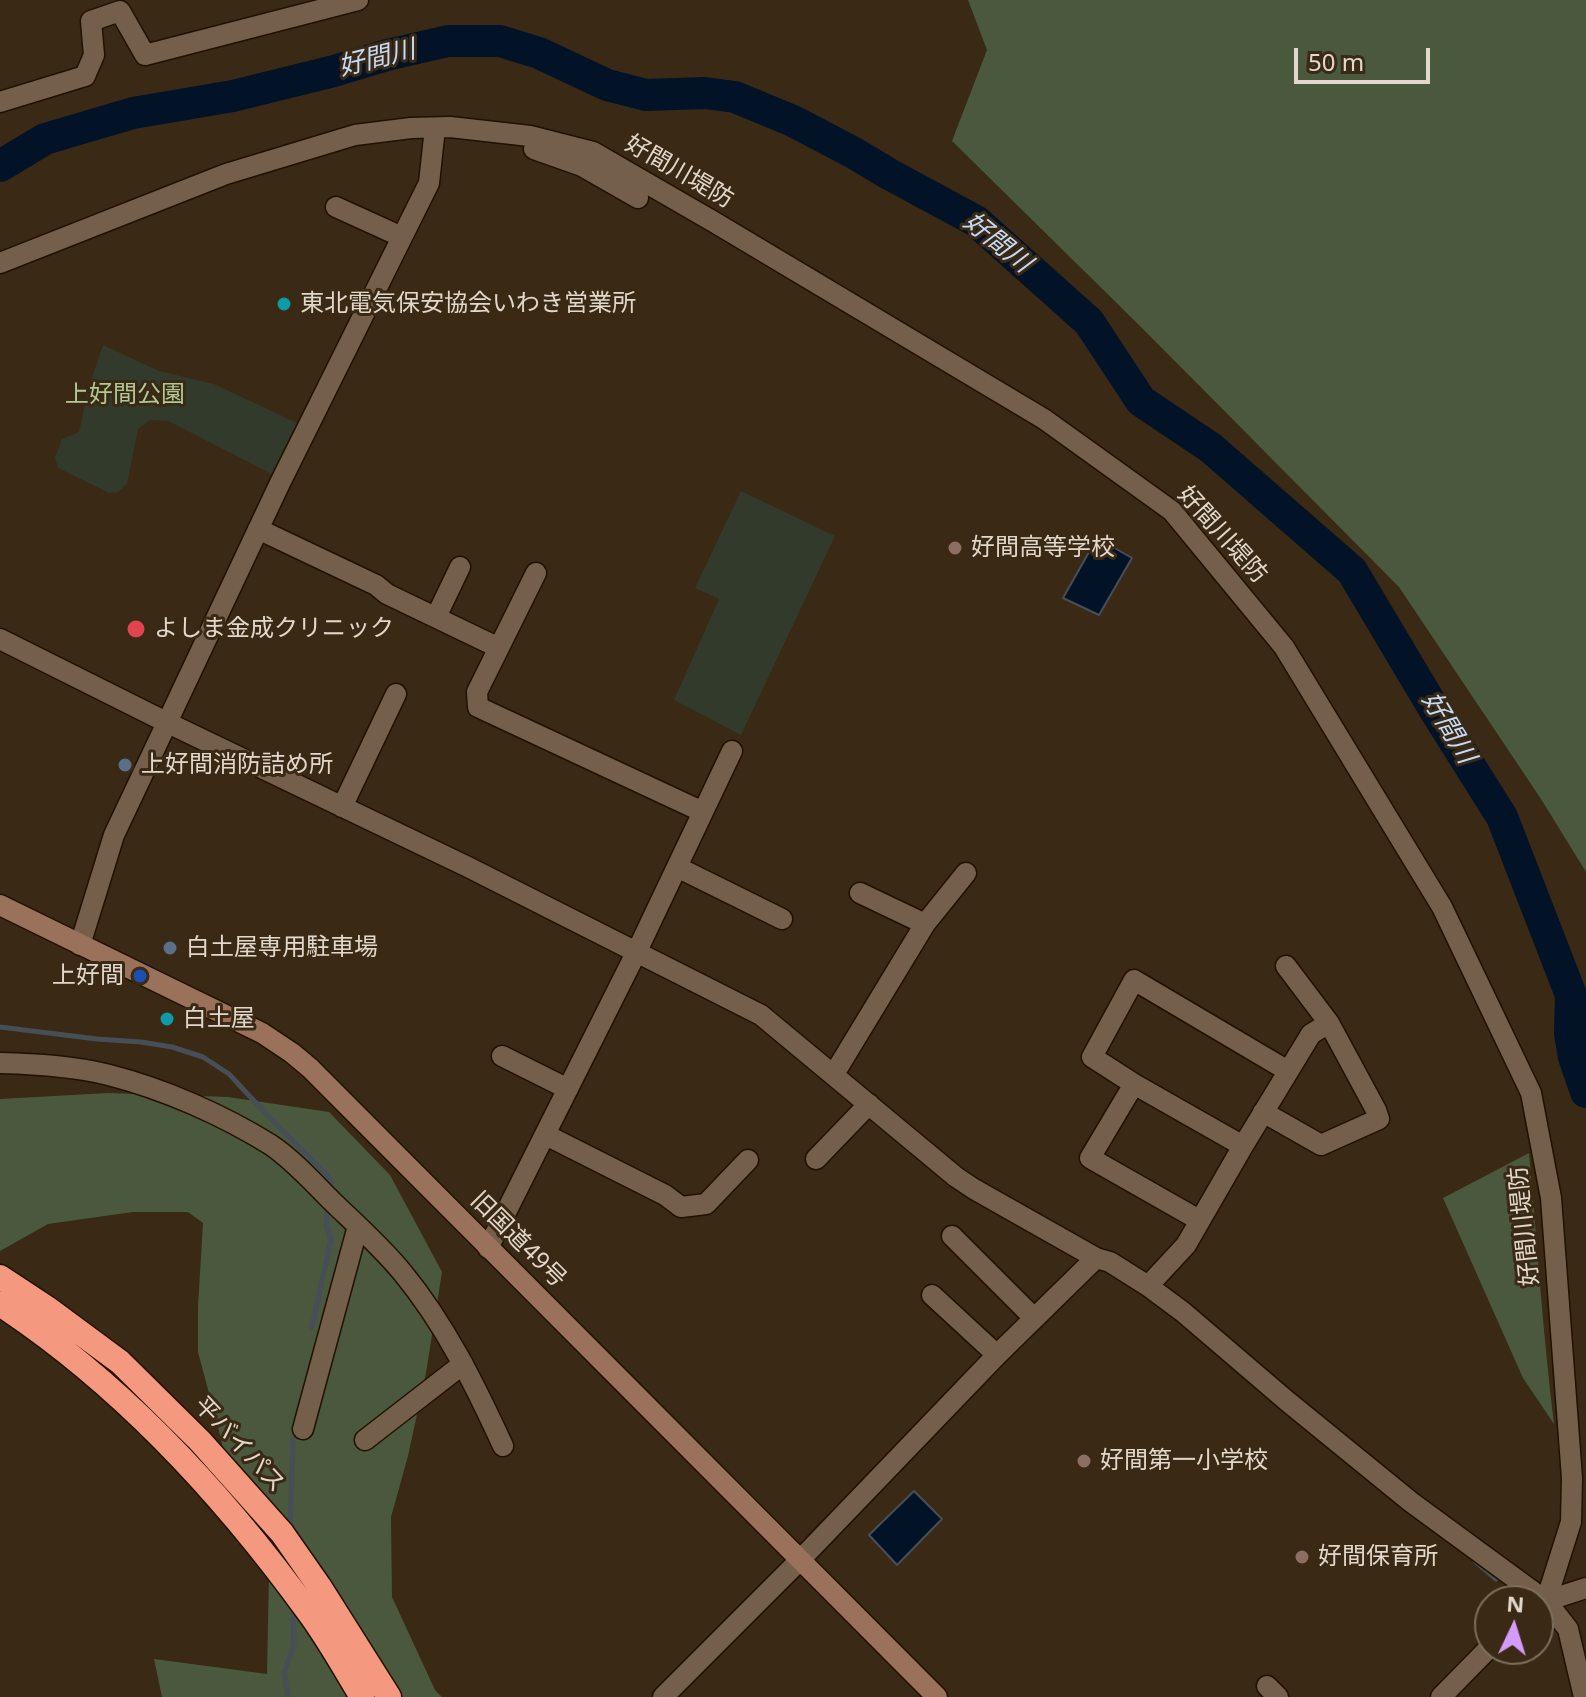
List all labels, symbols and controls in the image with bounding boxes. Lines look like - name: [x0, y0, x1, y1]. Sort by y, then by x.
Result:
- scale bar: [1298, 32, 1434, 82]
- water label: 好間川: [335, 34, 419, 84]
- text: 50 m: [1308, 45, 1364, 78]
- street label: 好間川堤防: [620, 130, 738, 214]
- water label: 好間川: [957, 206, 1037, 280]
- place label: 東北電気保安協会いわき営業所: [300, 290, 636, 318]
- marker: 東北電気保安協会いわき営業所: [275, 295, 293, 313]
- park label: 上好間公園: [65, 381, 185, 409]
- street label: 好間川堤防: [1171, 481, 1273, 589]
- place label: 好間高等学校: [971, 534, 1115, 562]
- marker: 好間高等学校: [946, 539, 964, 557]
- place label: よしま金成クリニック: [154, 615, 394, 643]
- marker: よしま金成クリニック: [125, 618, 147, 640]
- water label: 好間川: [1415, 687, 1481, 769]
- place label: 上好間消防詰め所: [141, 751, 333, 779]
- marker: 上好間消防詰め所: [116, 756, 134, 774]
- place label: 白土屋専用駐車場: [186, 934, 378, 962]
- marker: 白土屋専用駐車場: [161, 939, 179, 957]
- place label: 上好間: [52, 962, 124, 990]
- marker: 上好間: [131, 967, 149, 985]
- place label: 白土屋: [183, 1005, 255, 1033]
- marker: 白土屋: [158, 1010, 176, 1028]
- street label: 好間川堤防: [1504, 1165, 1546, 1287]
- street label: 旧国道49号: [464, 1186, 572, 1294]
- street label: 平バイパス: [188, 1391, 290, 1499]
- place label: 好間第一小学校: [1100, 1447, 1268, 1475]
- marker: 好間第一小学校: [1075, 1452, 1093, 1470]
- place label: 好間保育所: [1318, 1543, 1438, 1571]
- marker: 好間保育所: [1293, 1548, 1311, 1566]
- north arrow: [1474, 1585, 1554, 1665]
- text: N: [1506, 1587, 1525, 1619]

